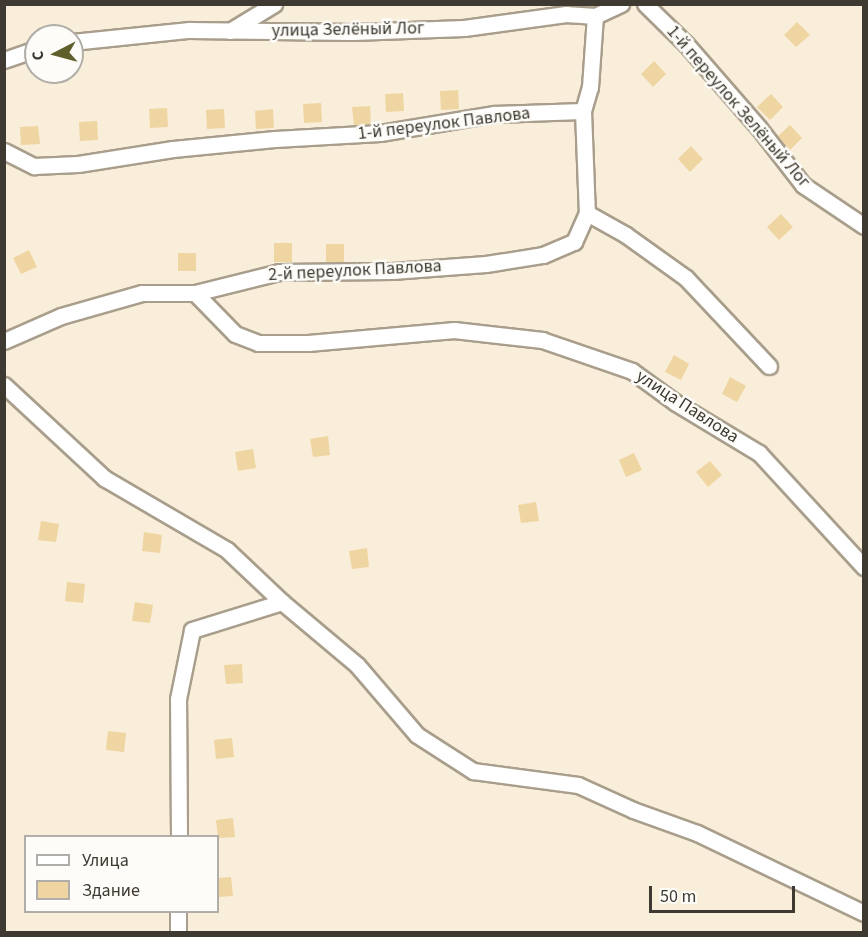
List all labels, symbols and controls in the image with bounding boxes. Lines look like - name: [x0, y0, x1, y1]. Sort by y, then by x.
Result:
- street label: улица Зелёный Лог: [272, 18, 424, 42]
- street label: 1-й переулок Зелёный Лог: [662, 21, 814, 193]
- north arrow: [24, 24, 84, 84]
- text: С: [27, 50, 50, 61]
- street label: 1-й переулок Павлова: [357, 103, 531, 145]
- street label: 2-й переулок Павлова: [268, 256, 442, 286]
- street label: улица Павлова: [632, 366, 742, 448]
- legend: [24, 835, 219, 913]
- text: Улица: [82, 848, 129, 873]
- scale bar: [652, 874, 798, 912]
- text: Здание: [82, 878, 140, 903]
- text: 50 m: [660, 884, 696, 909]

